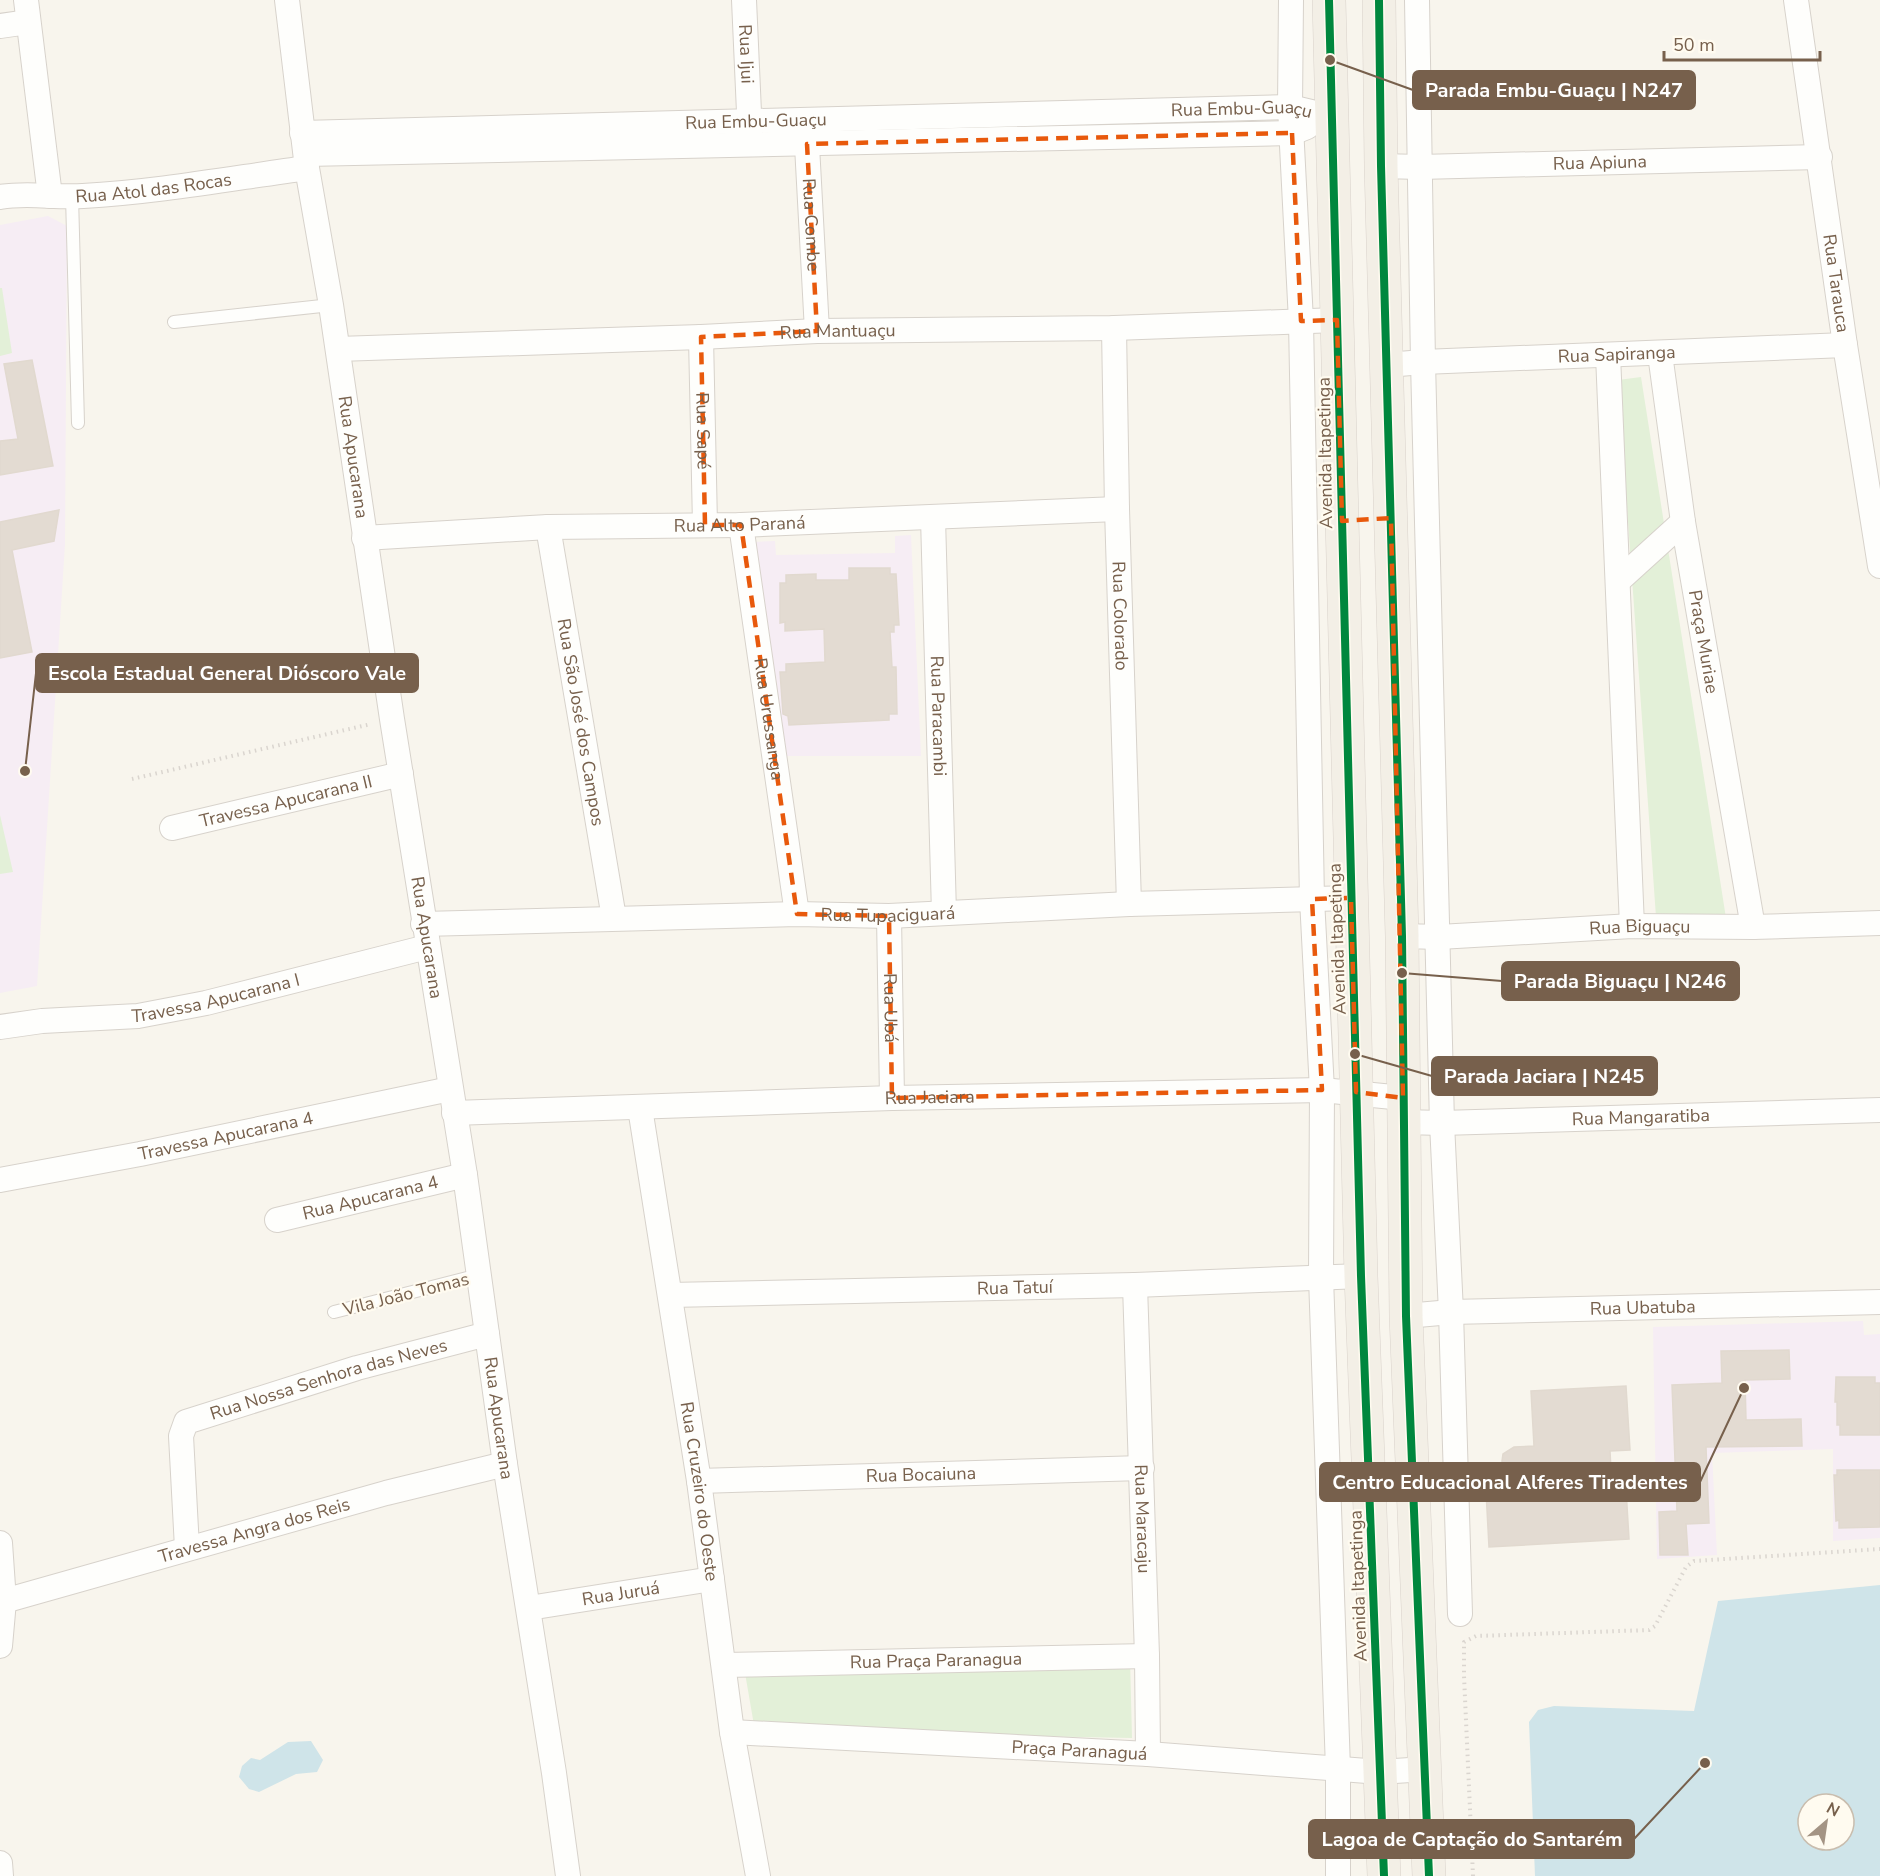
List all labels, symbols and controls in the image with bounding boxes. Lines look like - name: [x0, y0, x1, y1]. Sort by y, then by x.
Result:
- street label: Rua Ijui: [733, 24, 760, 84]
- scale bar: [1664, 24, 1820, 62]
- text: 50 m: [1673, 33, 1715, 57]
- callout: Parada Embu-Guaçu | N247: [1413, 71, 1695, 109]
- text: Parada Embu-Guaçu | N247: [1425, 77, 1683, 104]
- street label: Rua Embu-Guaçu: [1171, 95, 1315, 124]
- street label: Rua Embu-Guaçu: [685, 107, 827, 135]
- street label: Rua Apiuna: [1553, 149, 1647, 176]
- street label: Rua Atol das Rocas: [75, 167, 233, 208]
- street label: Rua Combe: [797, 178, 826, 272]
- street label: Rua Tarauca: [1817, 232, 1855, 334]
- street label: Rua Mantuaçu: [779, 318, 896, 345]
- street label: Rua Sapiranga: [1557, 340, 1676, 369]
- street label: Avenida Itapetinga: [1312, 377, 1338, 529]
- street label: Rua Sapé: [690, 392, 716, 470]
- street label: Rua Apucarana: [333, 394, 374, 520]
- street label: Rua Alto Paraná: [674, 510, 806, 538]
- street label: Rua Colorado: [1107, 561, 1134, 671]
- street label: Praça Muriae: [1683, 588, 1724, 695]
- street label: Rua São José dos Campos: [552, 617, 610, 828]
- callout: Escola Estadual General Dióscoro Vale: [36, 654, 418, 692]
- street label: Rua Paracambi: [925, 655, 952, 777]
- street label: Rua Urussanga: [748, 656, 790, 782]
- text: Escola Estadual General Dióscoro Vale: [48, 660, 406, 687]
- street label: Travessa Apucarana II: [197, 769, 375, 833]
- street label: Avenida Itapetinga: [1322, 863, 1352, 1015]
- street label: Rua Apucarana: [405, 875, 449, 1000]
- street label: Rua Tupaciguará: [820, 901, 956, 928]
- street label: Rua Biguaçu: [1588, 914, 1690, 940]
- callout: Parada Biguaçu | N246: [1502, 962, 1739, 1000]
- street label: Travessa Apucarana I: [131, 968, 302, 1028]
- text: Parada Biguaçu | N246: [1514, 968, 1726, 995]
- street label: Rua Ubá: [878, 973, 903, 1043]
- callout: Parada Jaciara | N245: [1432, 1057, 1657, 1095]
- text: Parada Jaciara | N245: [1444, 1063, 1644, 1090]
- street label: Rua Jaciara: [884, 1084, 975, 1110]
- street label: Rua Mangaratiba: [1572, 1103, 1710, 1131]
- street label: Travessa Apucarana 4: [136, 1106, 316, 1166]
- street label: Rua Apucarana 4: [300, 1170, 441, 1226]
- street label: Vila João Tomas: [339, 1267, 472, 1322]
- street label: Rua Tatuí: [977, 1275, 1054, 1300]
- street label: Rua Ubatuba: [1590, 1294, 1696, 1321]
- street label: Rua Nossa Senhora das Neves: [207, 1333, 450, 1426]
- street label: Rua Apucarana: [478, 1355, 519, 1481]
- street label: Rua Cruzeiro do Oeste: [675, 1400, 724, 1583]
- street label: Rua Bocaiuna: [865, 1461, 976, 1488]
- callout: Centro Educacional Alferes Tiradentes: [1320, 1463, 1700, 1501]
- street label: Rua Maracaju: [1129, 1464, 1156, 1574]
- text: Centro Educacional Alferes Tiradentes: [1332, 1469, 1688, 1496]
- street label: Travessa Angra dos Reis: [156, 1492, 353, 1569]
- street label: Avenida Itapetinga: [1343, 1510, 1373, 1662]
- street label: Rua Juruá: [580, 1575, 661, 1611]
- street label: Rua Praça Paranagua: [850, 1647, 1022, 1674]
- street label: Praça Paranaguá: [1011, 1735, 1148, 1766]
- north arrow: [1796, 1792, 1856, 1852]
- text: N: [1822, 1797, 1843, 1822]
- callout: Lagoa de Captação do Santarém: [1309, 1820, 1634, 1858]
- text: Lagoa de Captação do Santarém: [1321, 1826, 1623, 1853]

